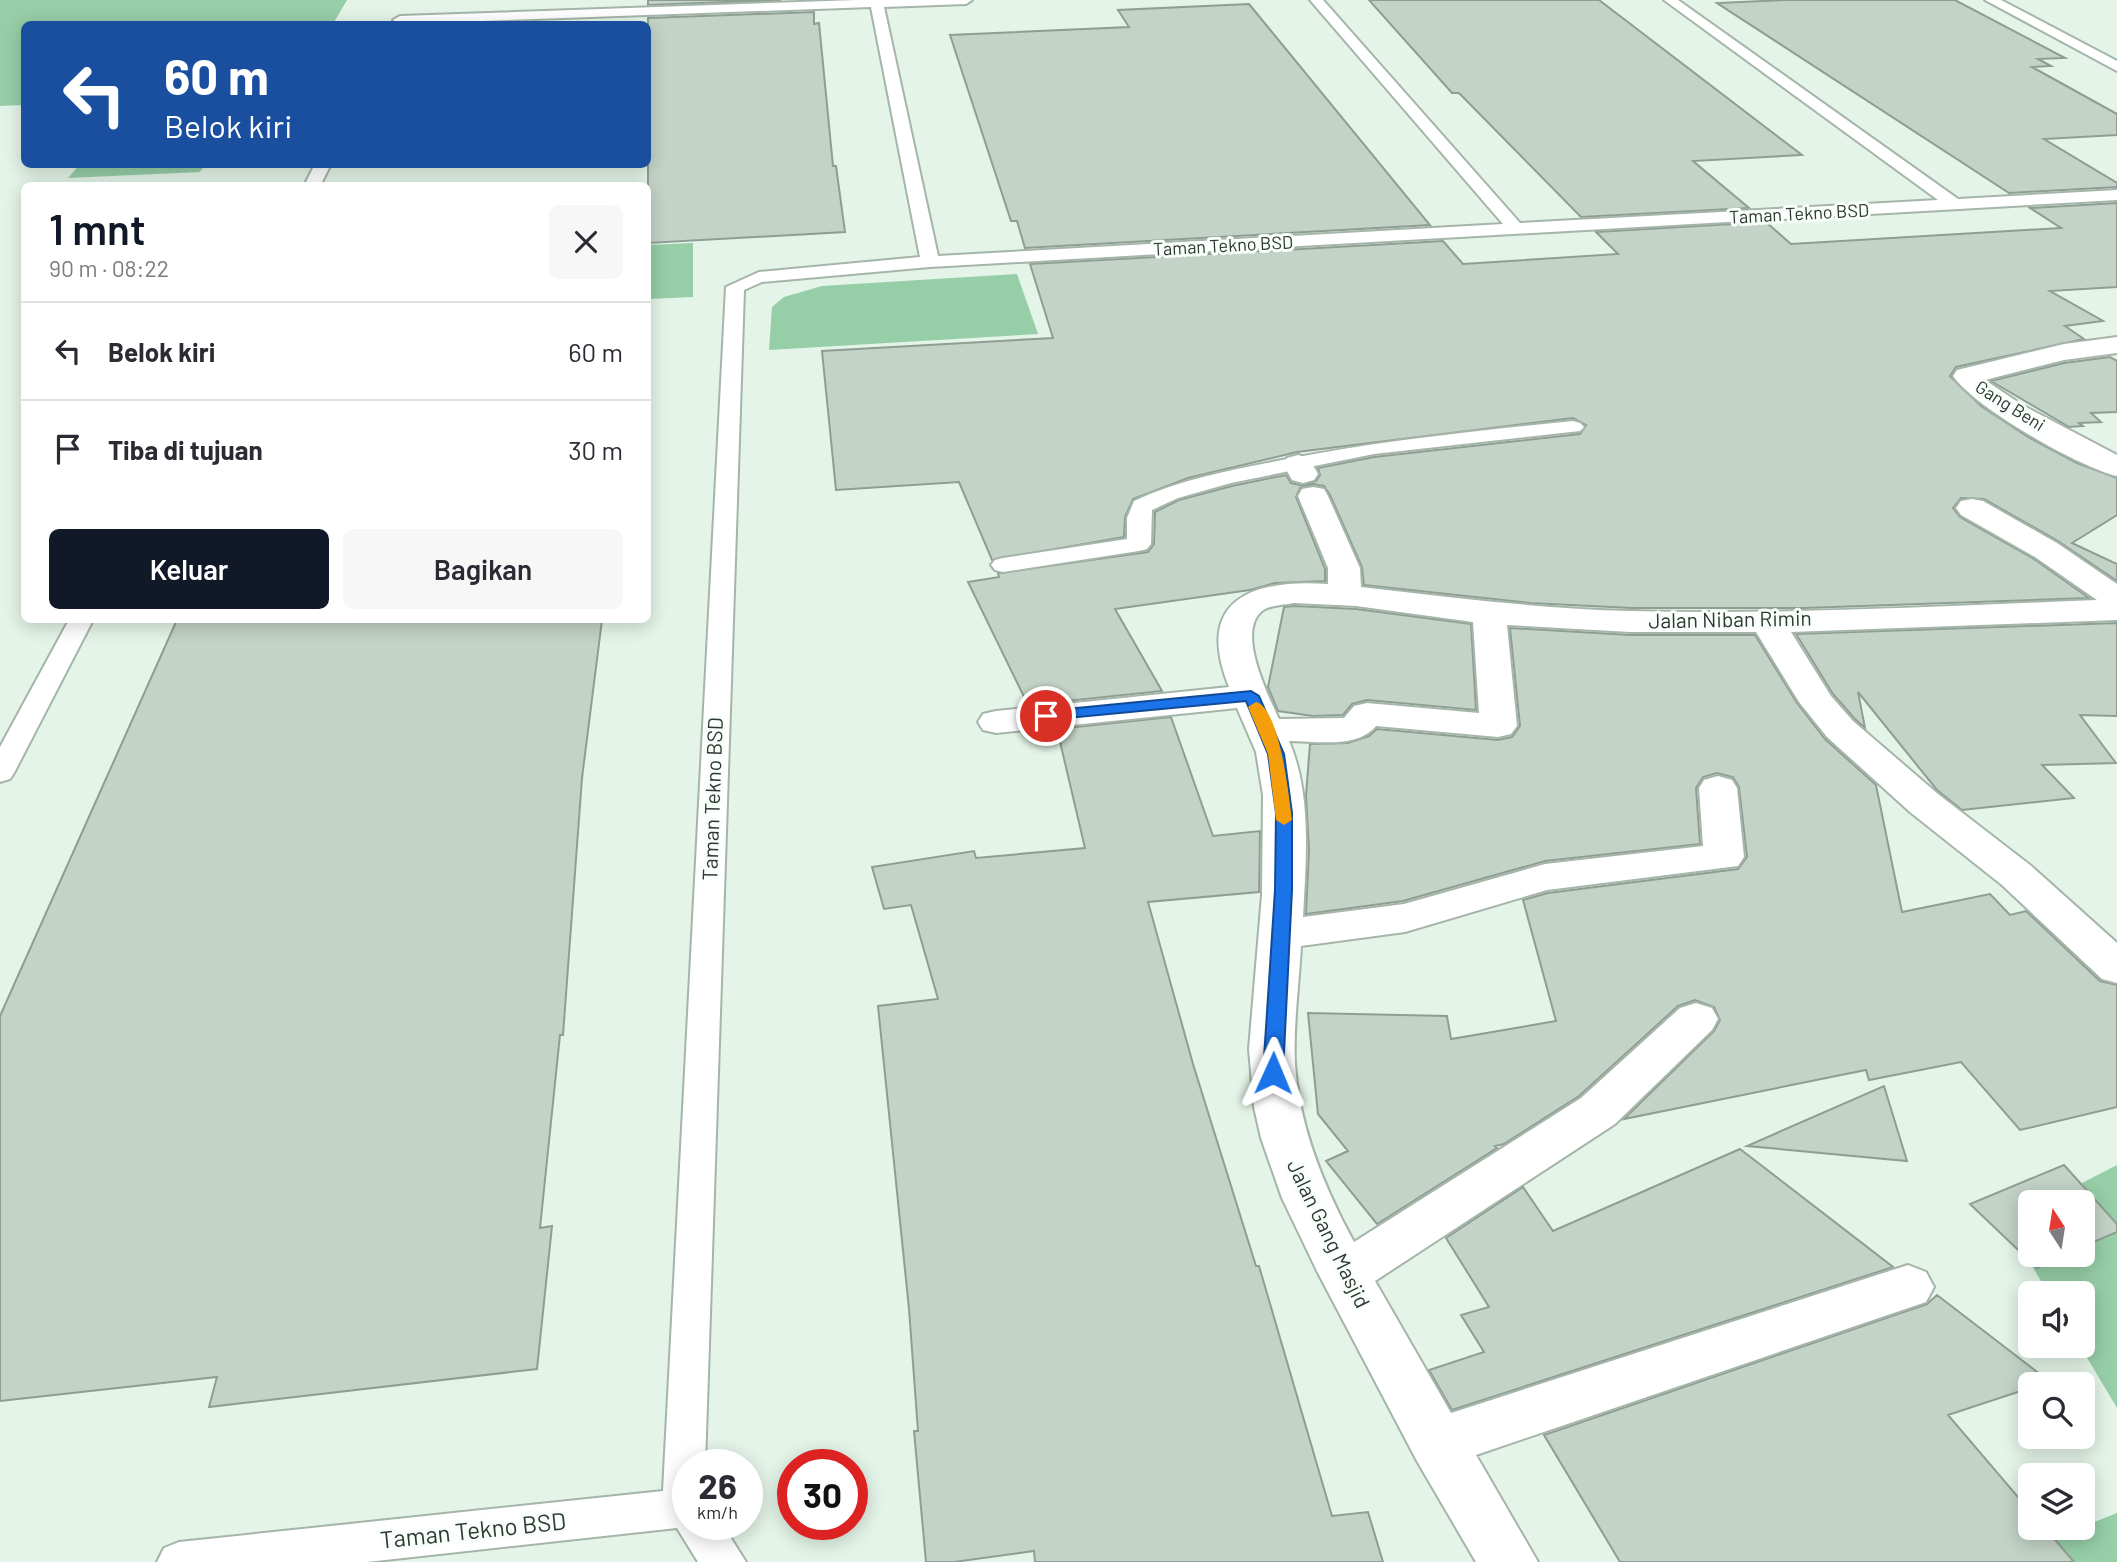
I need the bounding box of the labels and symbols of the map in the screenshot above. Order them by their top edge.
street label: Taman Tekno BSD [1728,198,1869,228]
street label: Taman Tekno BSD [1152,230,1293,260]
street label: Gang Beni [1972,375,2050,435]
street label: Jalan Niban Rimin [1648,605,1812,632]
pin [1016,686,1076,746]
street label: Taman Tekno BSD [696,717,727,881]
position arrow [1236,1036,1310,1110]
street label: Jalan Gang Masjid [1283,1155,1376,1312]
north arrow [2018,1190,2095,1267]
speed limit sign: 30 [777,1449,868,1540]
street label: Taman Tekno BSD [378,1505,567,1554]

